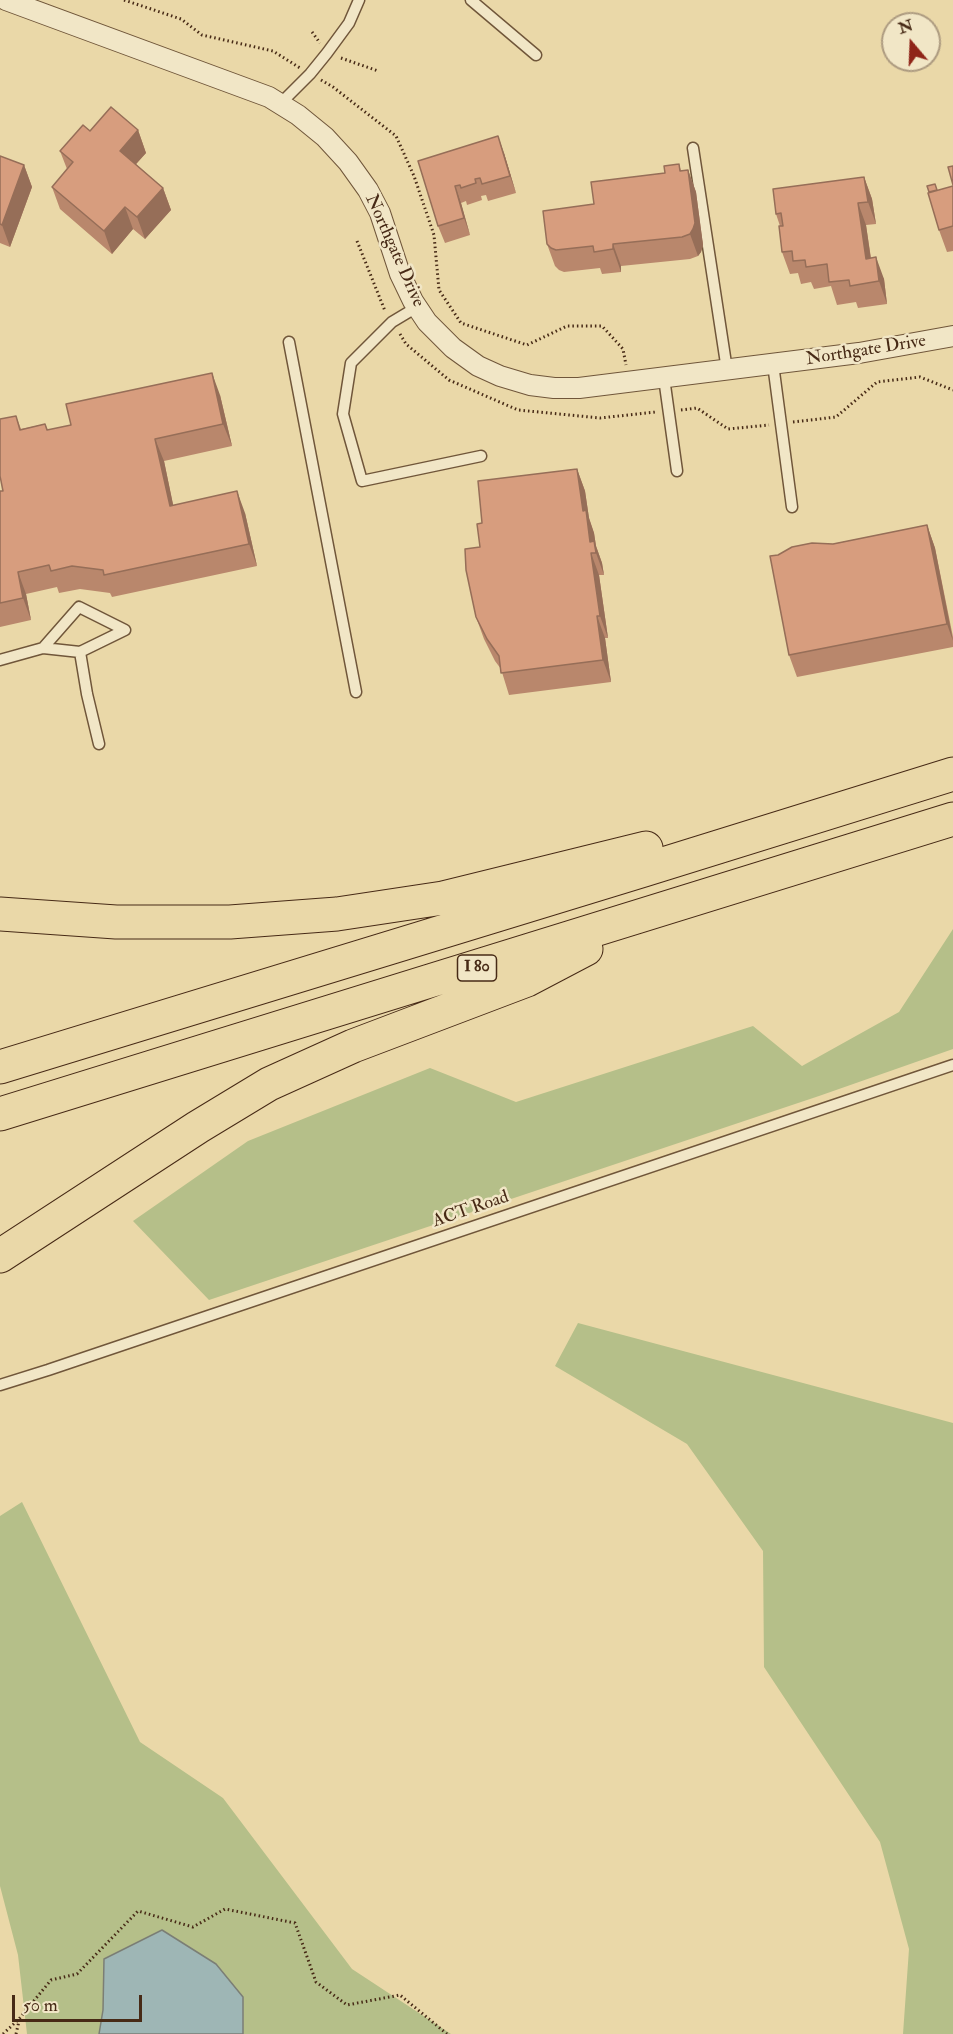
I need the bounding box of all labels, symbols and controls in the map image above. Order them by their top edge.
north arrow [881,12,941,72]
text: N [896,15,916,39]
street label: Northgate Drive [360,191,428,311]
street label: Northgate Drive [805,331,927,371]
road number: I 80 [458,955,496,981]
street label: ACT Road [430,1187,512,1233]
scale bar [15,1983,146,2021]
text: 50 m [23,1994,58,2017]

